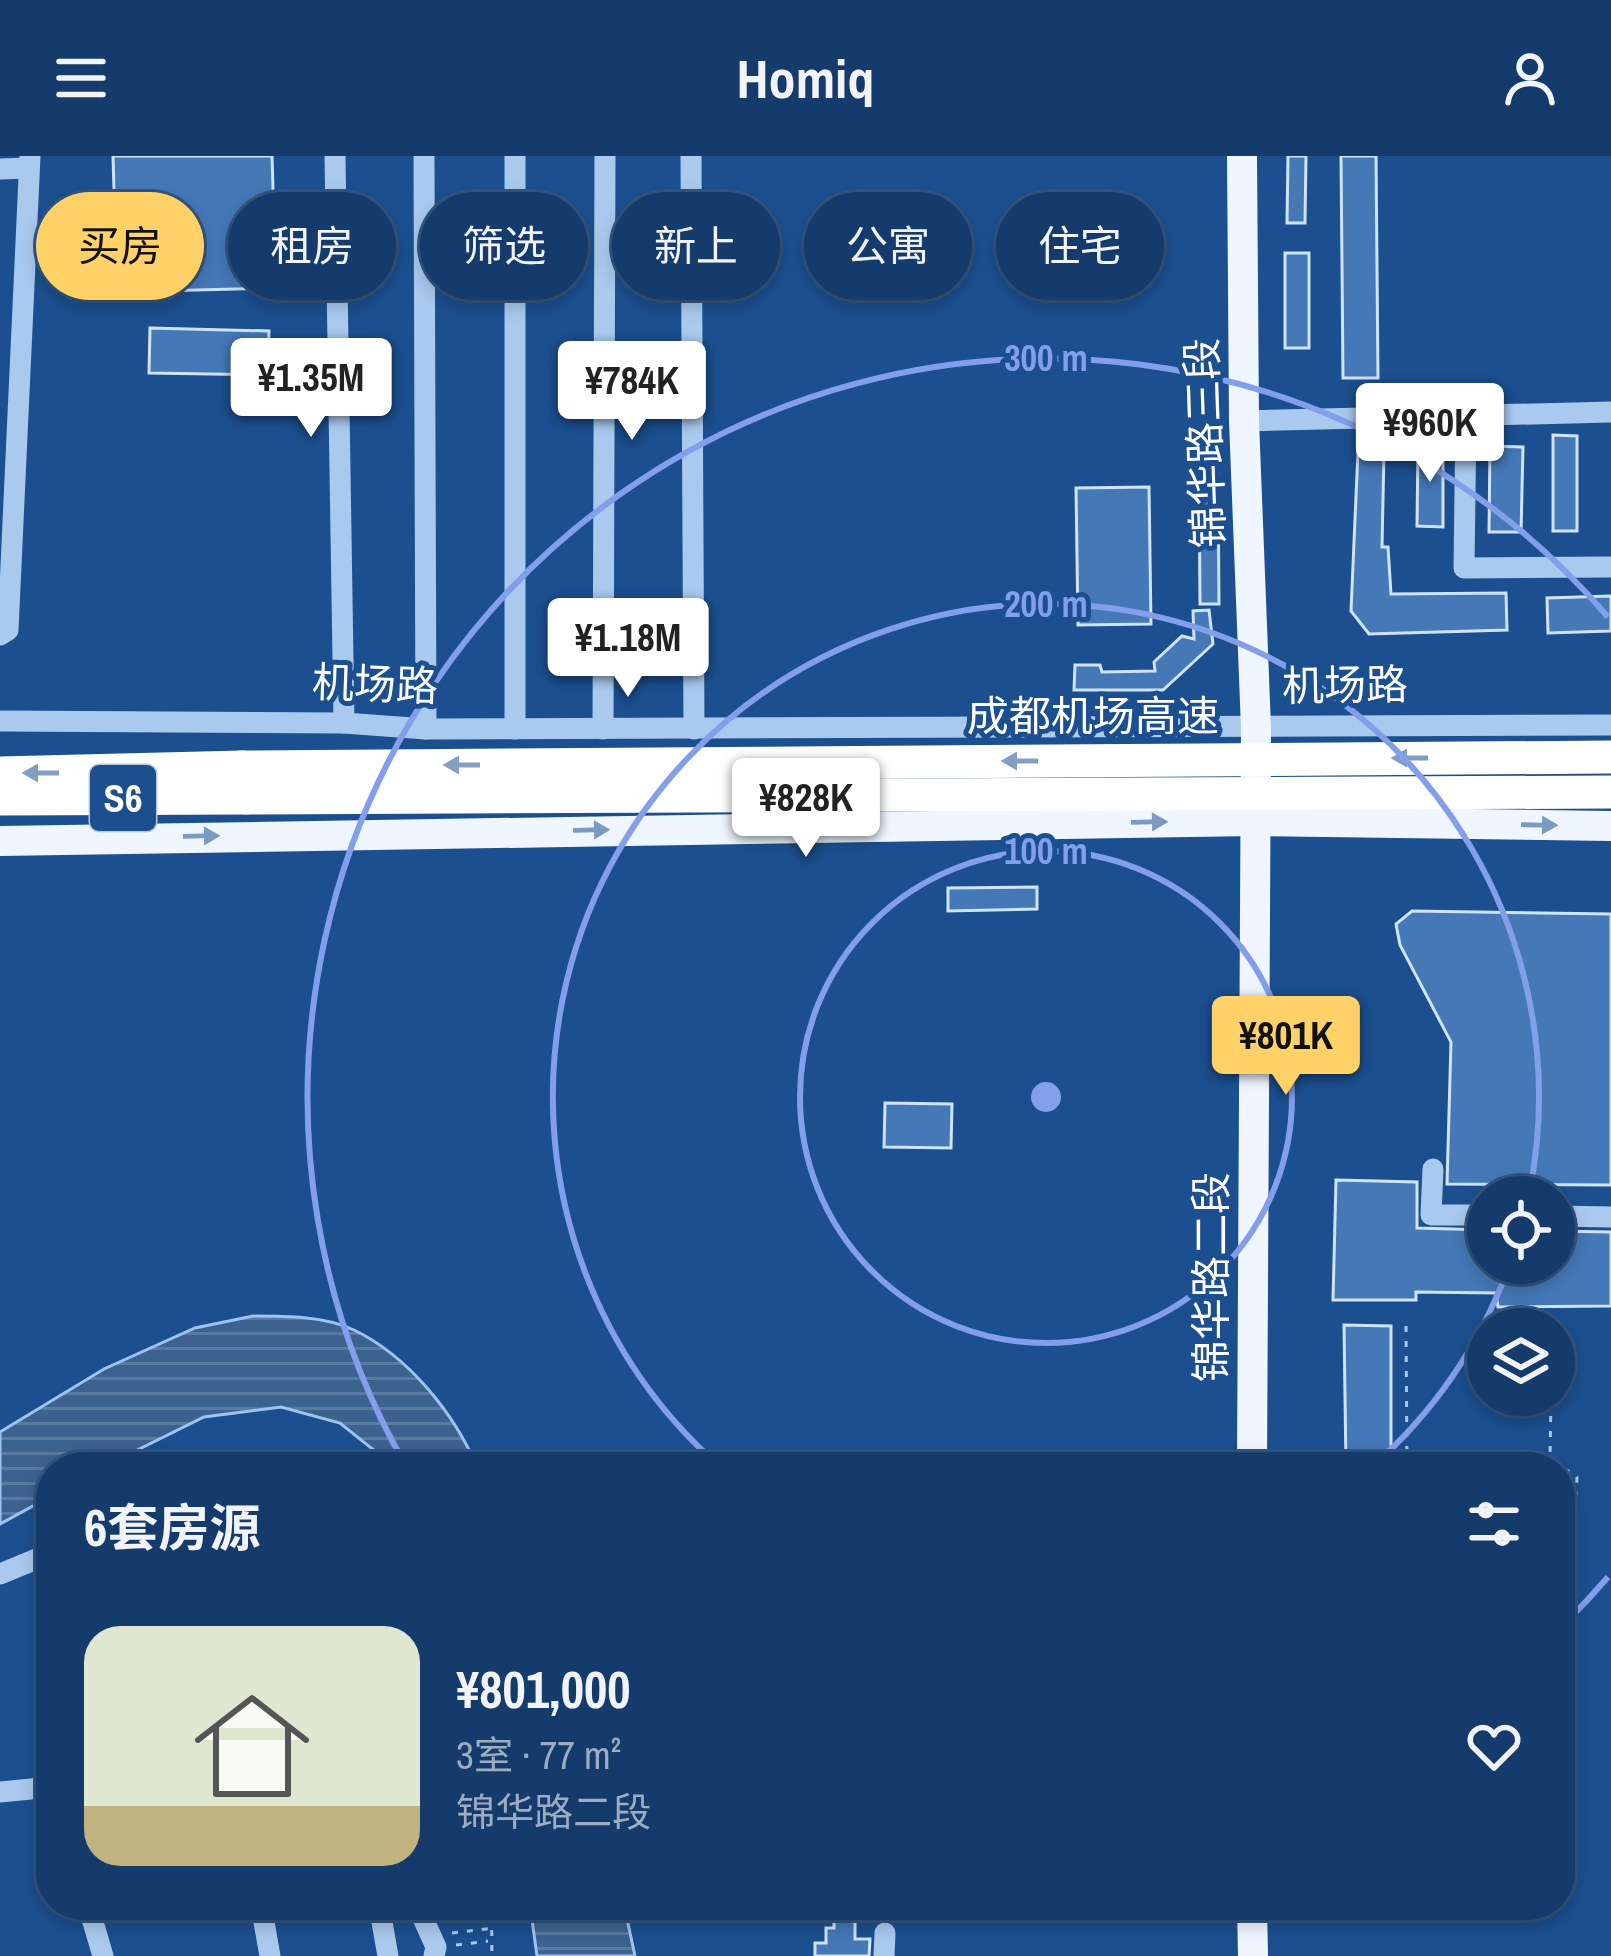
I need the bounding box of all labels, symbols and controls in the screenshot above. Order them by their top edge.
text: Homiq [737,42,874,115]
icon: menu [48,45,114,111]
icon: person [1497,45,1563,111]
chip: 买房 [36,192,204,300]
chip: 租房 [228,192,396,300]
chip: 筛选 [420,192,588,300]
chip: 新上 [612,192,780,300]
chip: 公寓 [804,192,972,300]
chip: 住宅 [996,192,1164,300]
text: 300 m [1004,334,1088,382]
street label: 锦华路三段 [1173,337,1237,549]
pin: ¥1.35M [213,338,409,440]
pin: ¥784K [548,341,716,443]
text: ¥1.35M [258,351,364,403]
text: ¥784K [585,354,679,406]
pin: ¥960K [1346,383,1514,485]
text: ¥960K [1383,396,1477,448]
text: 200 m [1004,580,1088,628]
pin: ¥1.18M [530,598,726,700]
text: ¥1.18M [575,611,681,663]
street label: 机场路 [311,654,439,714]
street label: 机场路 [1282,656,1408,714]
street label: 成都机场高速 [967,688,1219,744]
one-way arrow [1390,749,1428,768]
one-way arrow [1000,751,1038,771]
one-way arrow [442,755,480,775]
pin: ¥828K [722,758,890,860]
one-way arrow [21,763,59,782]
road number: S6 [90,765,156,831]
text: ¥828K [759,771,853,823]
one-way arrow [1131,812,1169,832]
one-way arrow [1521,815,1559,835]
one-way arrow [573,820,611,840]
one-way arrow [183,827,221,846]
text: 100 m [1004,827,1088,875]
pin: ¥801K [1202,996,1370,1098]
text: ¥801K [1239,1009,1333,1061]
centre of rings [1025,1076,1067,1118]
street label: 锦华路二段 [1183,1172,1239,1382]
map controls [1467,1176,1575,1416]
button: locate [1467,1176,1575,1284]
button: layers [1467,1308,1575,1416]
icon: filters [1461,1491,1527,1557]
text: 6套房源 [84,1493,260,1562]
text: ¥801,000 [456,1655,630,1724]
icon: home [180,1674,324,1818]
icon: heart [1461,1713,1527,1779]
text: 3室 · 77 m² [456,1729,621,1781]
text: 锦华路二段 [456,1786,651,1838]

